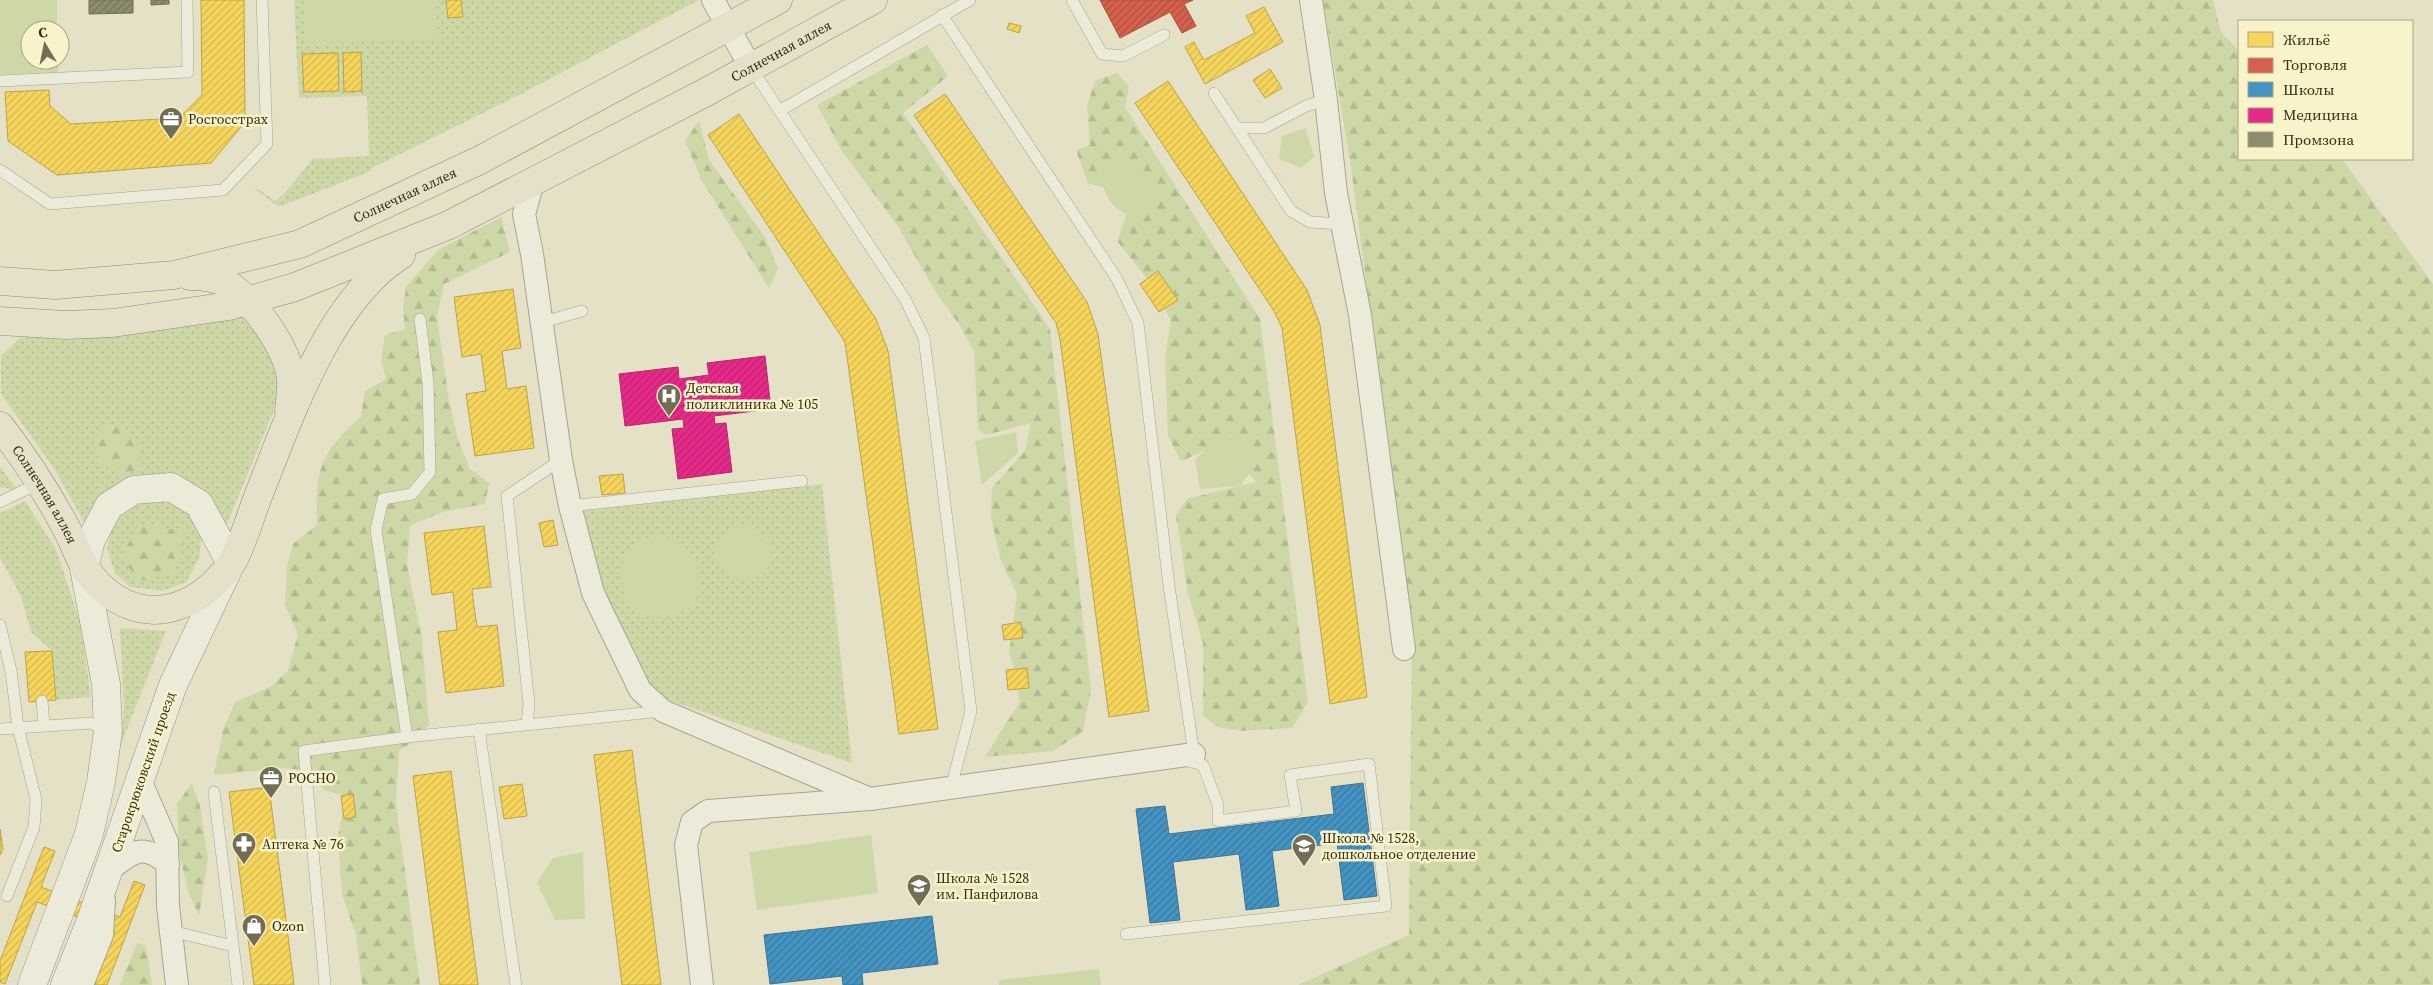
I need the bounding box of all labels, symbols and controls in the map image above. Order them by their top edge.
street label: Солнечная аллея [727,15,835,87]
north arrow [20,20,70,70]
legend [2238,20,2413,160]
text: С [37,22,49,43]
text: Жильё [2283,29,2331,50]
text: Торговля [2283,54,2347,75]
text: Школы [2283,79,2334,100]
text: Медицина [2283,104,2358,125]
office icon: Росгосстрах [158,106,184,140]
place label: Росгосстрах [188,109,269,129]
text: Промзона [2283,129,2354,150]
street label: Солнечная аллея [350,162,460,228]
place label: Детская поликлиника № 105 [686,378,818,414]
hospital icon: Детская поликлиника № 105 [656,383,682,417]
street label: Солнечная аллея [7,441,82,547]
street label: Старокрюковский проезд [106,689,180,855]
office icon: РОСНО [258,765,284,799]
place label: РОСНО [288,768,336,788]
place label: Школа № 1528, дошкольное отделение [1322,828,1476,864]
pharmacy icon: Аптека № 76 [231,831,257,865]
school or university icon: Школа № 1528, дошкольное отделение [1291,833,1317,867]
place label: Аптека № 76 [262,834,344,854]
place label: Школа № 1528 им. Панфилова [936,868,1039,904]
school or university icon: Школа № 1528 им. Панфилова [906,873,932,907]
shop icon: Ozon [241,913,267,947]
place label: Ozon [272,916,305,936]

